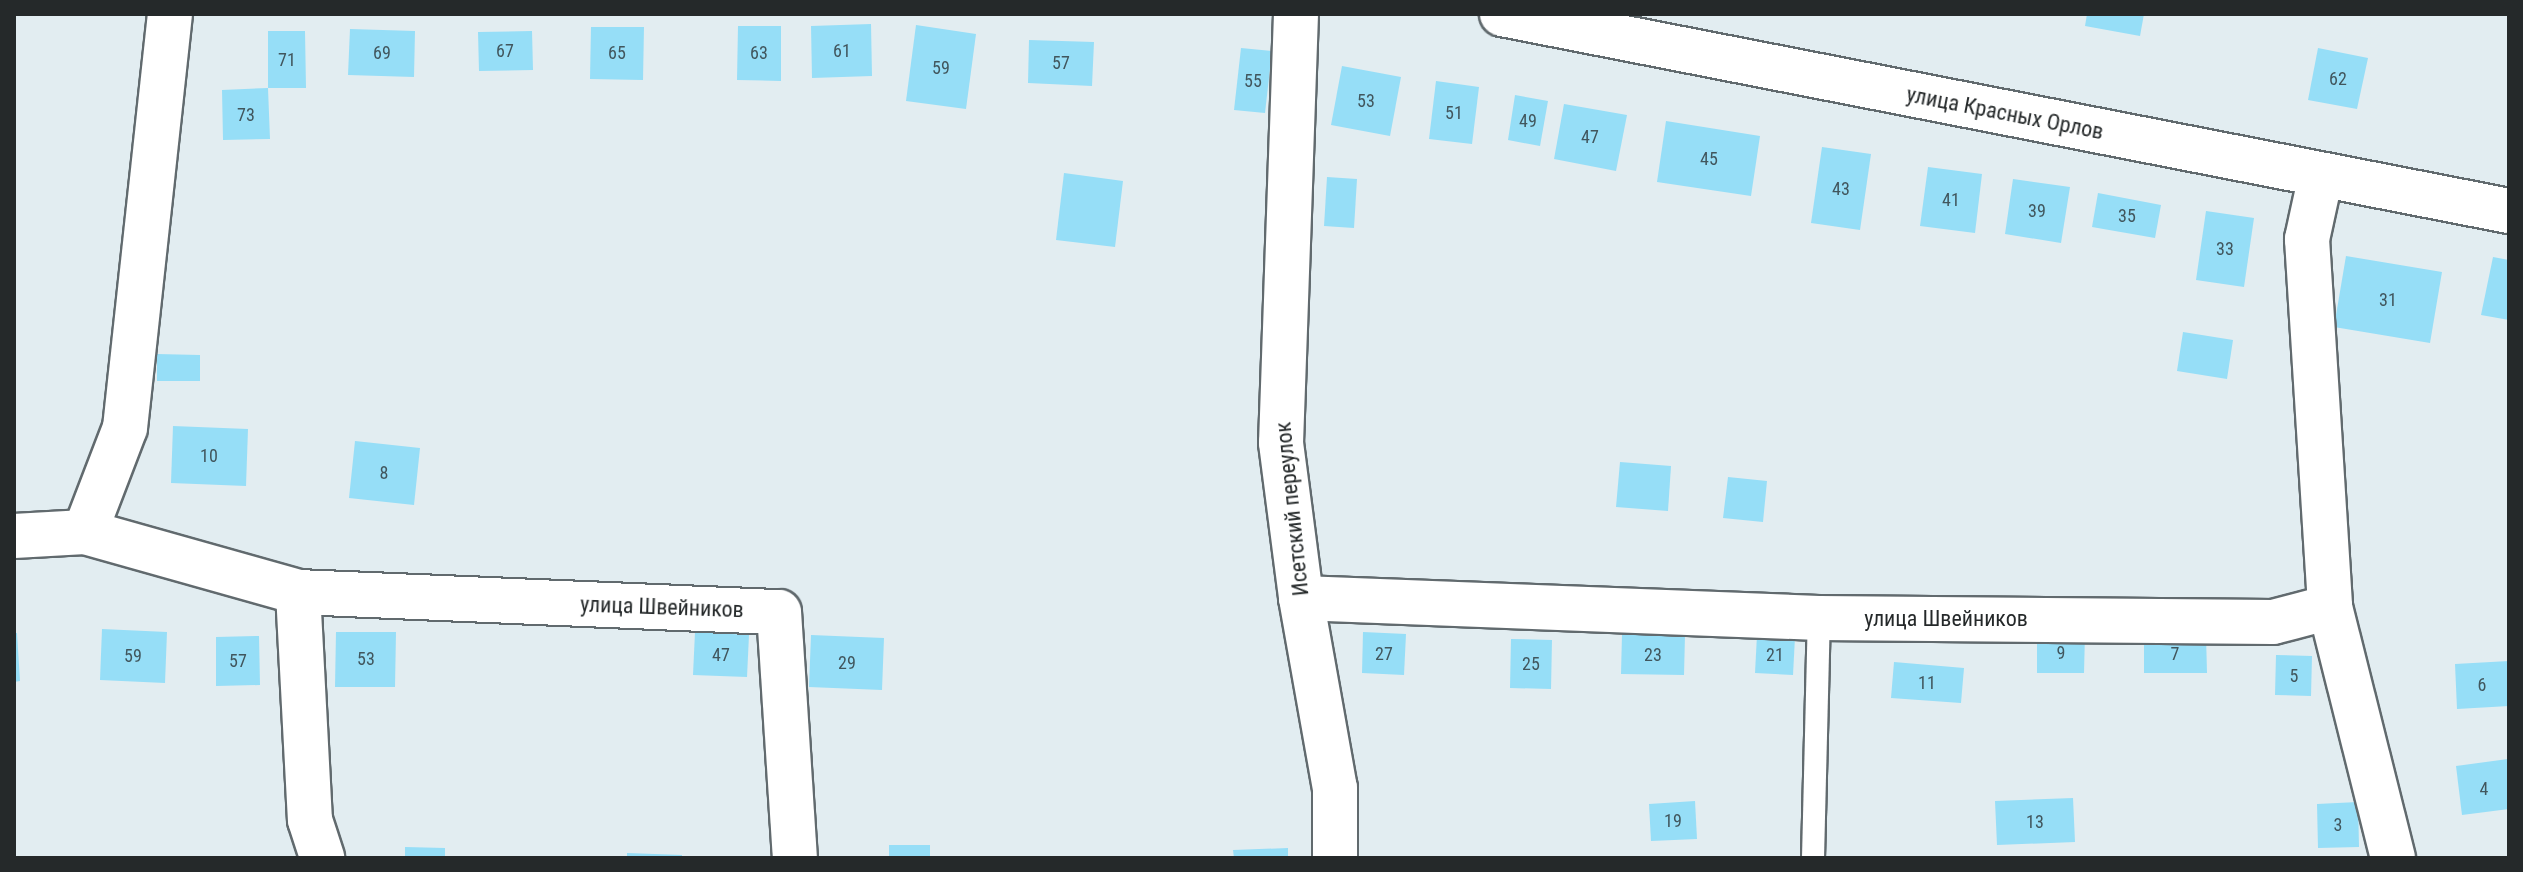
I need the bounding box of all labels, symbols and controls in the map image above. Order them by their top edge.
house number: 67 [496,40,514,62]
house number: 61 [833,40,851,62]
house number: 69 [373,42,391,64]
house number: 65 [608,42,626,64]
house number: 63 [750,42,768,64]
house number: 71 [278,49,296,71]
house number: 57 [1052,52,1070,74]
house number: 59 [932,57,950,79]
house number: 62 [2329,68,2347,90]
house number: 55 [1244,70,1262,92]
street label: улица Красных Орлов [1904,81,2106,145]
house number: 53 [1357,90,1375,112]
house number: 51 [1445,102,1463,124]
house number: 73 [237,104,255,126]
house number: 49 [1519,110,1537,132]
house number: 47 [1581,126,1599,148]
house number: 45 [1700,148,1718,170]
house number: 43 [1832,178,1850,200]
house number: 41 [1942,189,1960,211]
house number: 39 [2028,200,2046,222]
house number: 35 [2118,205,2136,227]
house number: 33 [2216,238,2234,260]
house number: 31 [2379,289,2397,311]
street label: Исетский переулок [1270,421,1314,597]
house number: 10 [200,445,218,467]
house number: 8 [380,462,388,484]
street label: улица Швейников [580,591,744,623]
street label: улица Швейников [1864,606,2028,632]
house number: 9 [2057,642,2065,664]
house number: 27 [1375,643,1393,665]
house number: 7 [2171,643,2179,665]
house number: 47 [712,644,730,666]
house number: 23 [1644,644,1662,666]
house number: 21 [1766,644,1784,666]
house number: 59 [124,645,142,667]
house number: 53 [357,648,375,670]
house number: 57 [229,650,247,672]
house number: 29 [838,652,856,674]
house number: 25 [1522,653,1540,675]
house number: 5 [2290,665,2298,687]
house number: 11 [1918,672,1936,694]
house number: 6 [2478,674,2486,696]
house number: 4 [2480,778,2488,800]
house number: 19 [1664,810,1682,832]
house number: 13 [2026,811,2044,833]
house number: 3 [2334,814,2342,836]

